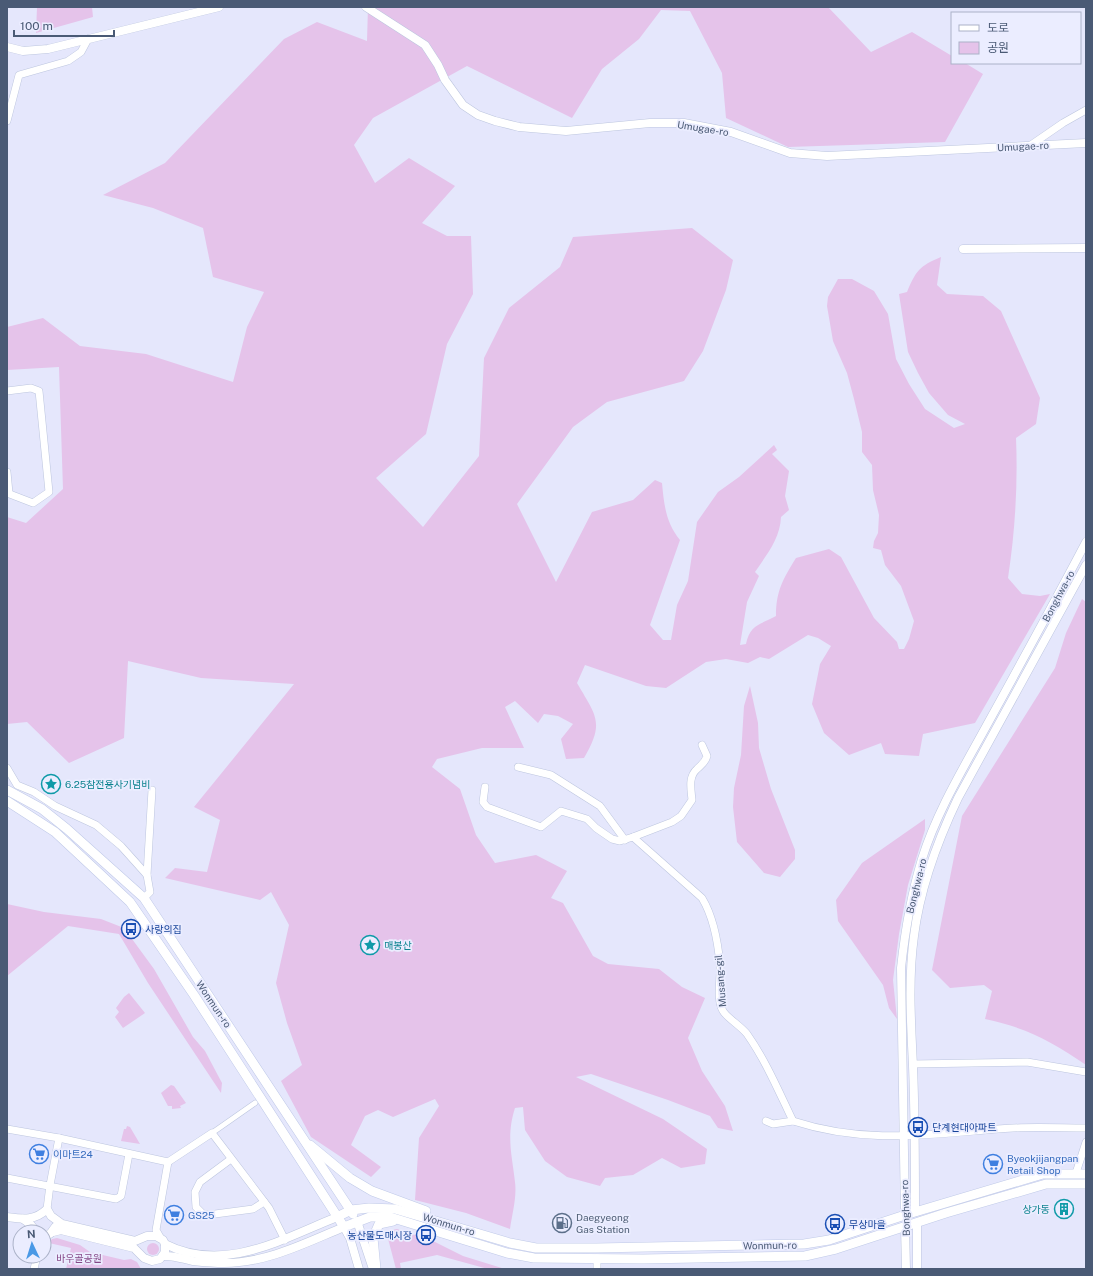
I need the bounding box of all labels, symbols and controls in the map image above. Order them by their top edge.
scale bar [14,12,114,38]
legend [951,12,1081,64]
text: 100 m [20,19,53,33]
text: 도로 [987,21,1009,35]
text: 공원 [987,41,1009,55]
street label: Umugae-ro [676,118,730,138]
street label: Umugae-ro [997,139,1050,153]
street label: Bonghwa-ro [1039,568,1077,624]
place icon: 6.25참전용사기념비 [40,773,62,795]
place label: 6.25참전용사기념비 [65,778,150,790]
street label: Bonghwa-ro [903,857,929,915]
bus stop icon: 사랑의집 [120,918,142,940]
place label: 사랑의집 [145,923,182,935]
place icon: 매봉산 [359,934,381,956]
place label: 매봉산 [384,939,412,951]
street label: Musang-gil [712,954,728,1008]
street label: Wonmun-ro [194,978,234,1030]
bus stop icon: 단계현대아파트 [907,1116,929,1138]
place label: 단계현대아파트 [932,1121,996,1133]
supermarket icon: 이마트24 [28,1143,50,1165]
place label: 이마트24 [53,1148,93,1160]
place label: Byeokjijangpan Retail Shop [1007,1152,1079,1176]
supermarket icon: Byeokjijangpan Retail Shop [982,1153,1004,1175]
street label: Bonghwa-ro [898,1179,912,1236]
building icon: 상가동 [1053,1198,1075,1220]
place label: 상가동 [1022,1203,1050,1215]
supermarket icon: GS25 [163,1204,185,1226]
place label: GS25 [188,1209,214,1221]
street label: Wonmun-ro [421,1210,477,1238]
place label: Daegyeong Gas Station [576,1211,630,1235]
fuel station icon: Daegyeong Gas Station [551,1212,573,1234]
bus stop icon: 무상마을 [824,1213,846,1235]
place label: 무상마을 [849,1218,886,1230]
north arrow [12,1224,52,1264]
bus stop icon: 농산물도매시장 [415,1224,437,1246]
text: N [27,1228,36,1240]
place label: 농산물도매시장 [348,1229,412,1241]
street label: Wonmun-ro [743,1239,797,1251]
park label: 바우골공원 [56,1252,102,1264]

